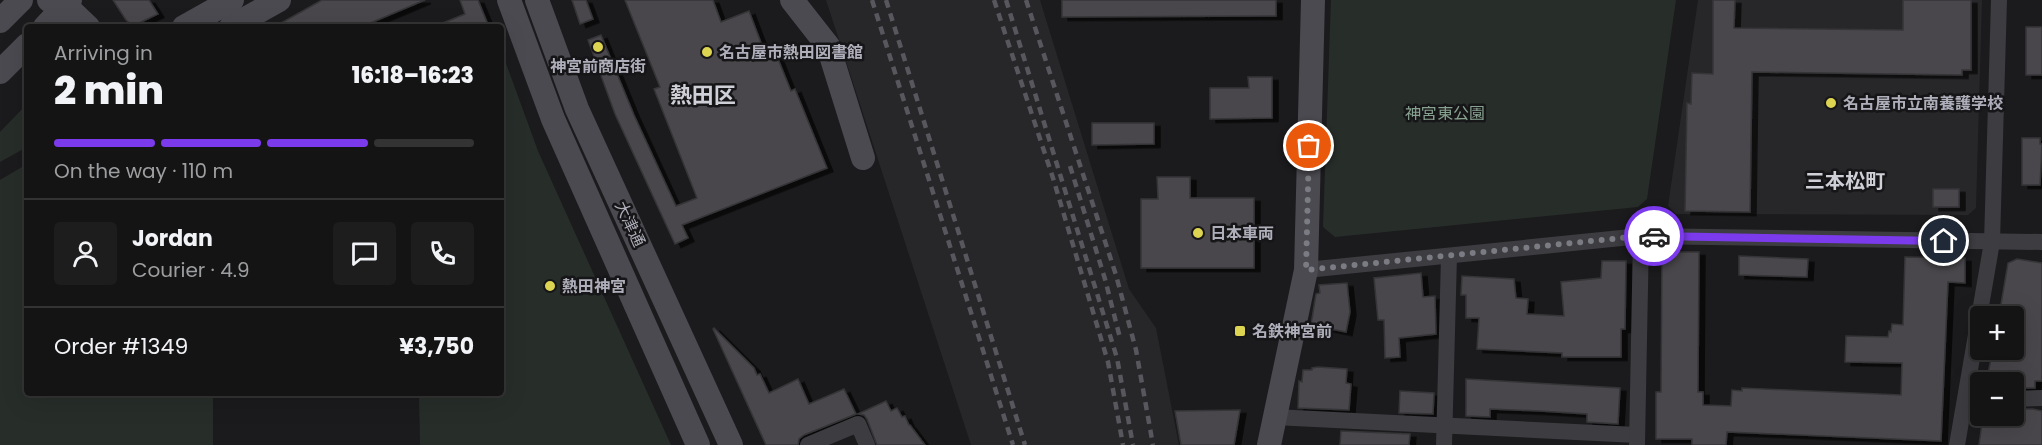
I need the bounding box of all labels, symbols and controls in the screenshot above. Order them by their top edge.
text: Arriving in [54,39,153,67]
marker: 神宮前商店街 [591,40,605,54]
place label: 名古屋市熱田図書館 [719,41,863,64]
marker: 名古屋市熱田図書館 [700,45,714,59]
place label: 神宮前商店街 [550,55,646,78]
text: 16:18–16:23 [352,60,474,91]
text: 2 min [54,63,164,118]
district label: 熱田区 [670,80,736,111]
place label: 名古屋市立南養護学校 [1843,92,2003,115]
marker: 名古屋市立南養護学校 [1824,96,1838,110]
park label: 神宮東公園 [1405,102,1485,125]
pin [1283,120,1334,171]
icon: bag [1292,129,1325,162]
text: On the way · 110 m [54,157,233,185]
district label: 三本松町 [1805,167,1885,195]
street label: 大津通 [609,197,651,251]
courier [1624,206,1684,266]
pin [1918,215,1969,266]
icon: car [1638,220,1671,253]
button: person [54,222,117,285]
button: chat [333,222,396,285]
button: phone [411,222,474,285]
place label: 日本車両 [1210,222,1274,245]
text: Jordan [132,223,213,254]
icon: home [1927,224,1960,257]
marker: 日本車両 [1191,226,1205,240]
text: Courier · 4.9 [132,256,250,284]
place label: 熱田神宮 [562,275,626,298]
marker: 熱田神宮 [543,279,557,293]
map controls [1970,306,2024,426]
button: + [1970,306,2024,360]
place label: 名鉄神宮前 [1252,320,1332,343]
marker: 名鉄神宮前 [1233,324,1247,338]
text: Order #1349 [54,331,188,362]
text: ¥3,750 [399,331,474,362]
button: − [1970,372,2024,426]

